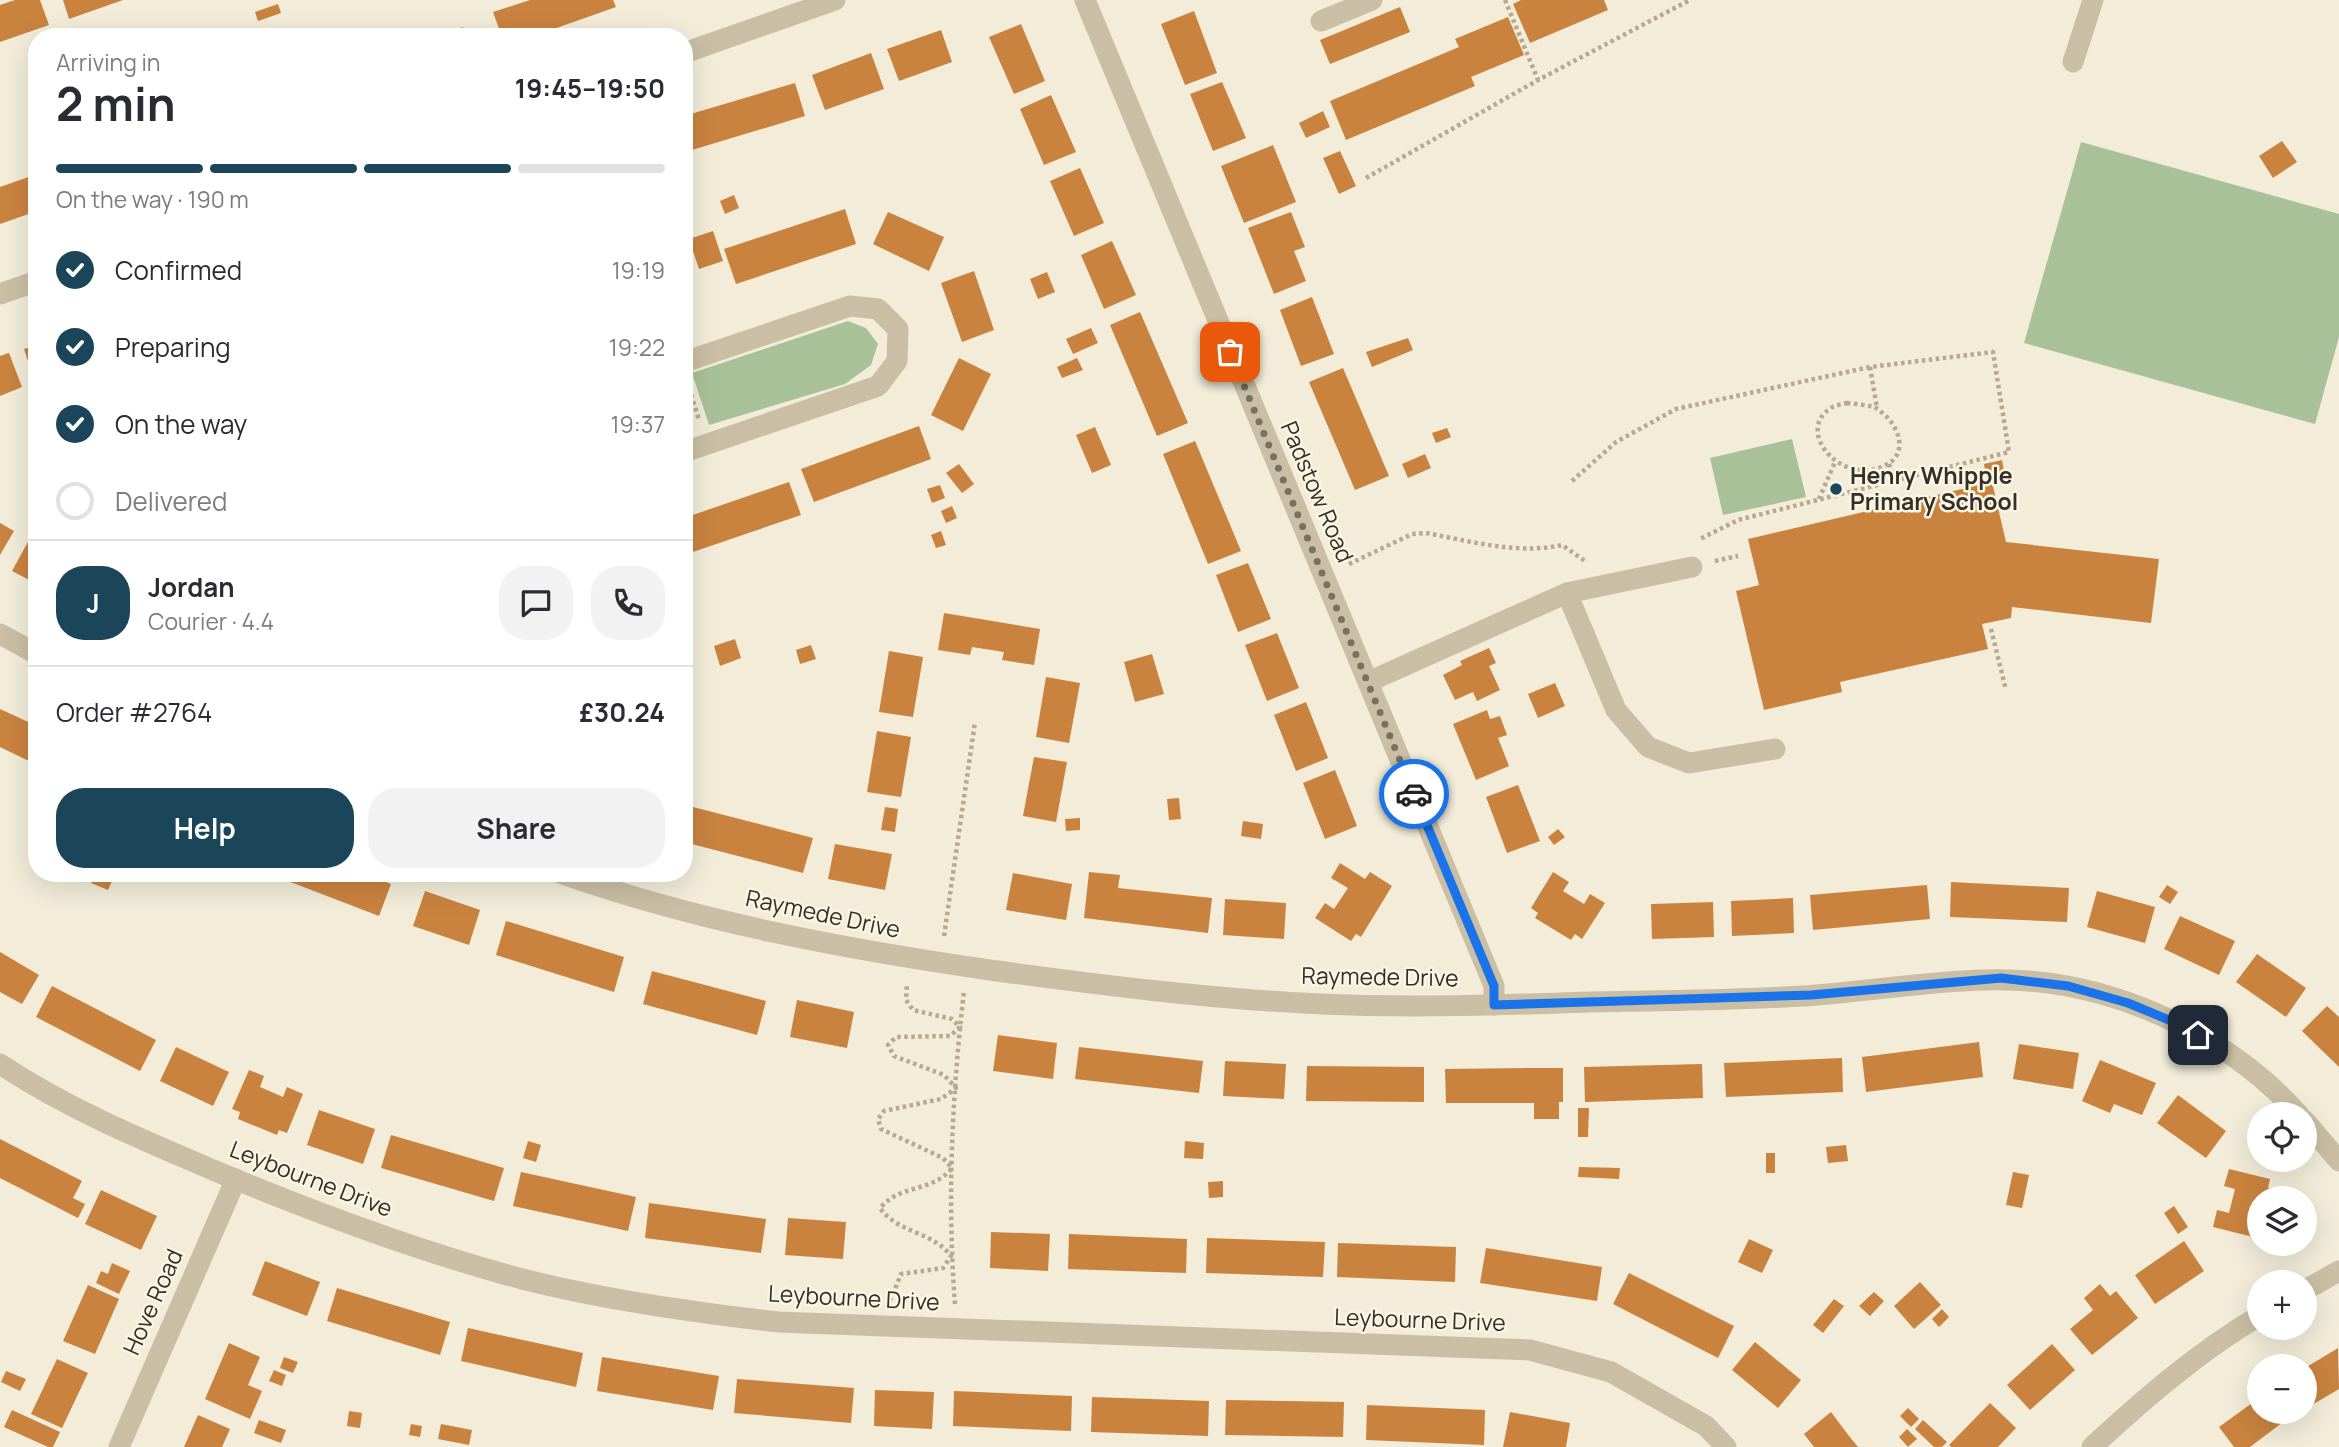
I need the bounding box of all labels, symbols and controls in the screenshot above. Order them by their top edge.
text: Arriving in [56,46,161,78]
text: 19:45–19:50 [515,70,665,106]
text: 2 min [56,72,176,135]
text: On the way · 190 m [56,183,249,215]
icon: check [56,251,94,289]
text: Confirmed [115,252,242,288]
text: 19:19 [612,254,665,286]
pin [1200,322,1260,382]
icon: check [56,328,94,366]
text: Preparing [115,329,231,365]
text: 19:22 [609,331,665,363]
icon: bag [1211,333,1249,371]
icon: check [56,405,94,443]
text: On the way [115,406,247,442]
text: 19:37 [611,408,665,440]
street label: Padstow Road [1274,416,1362,567]
place label: Henry Whipple Primary School [1850,459,2018,517]
marker: Henry Whipple Primary School [1828,481,1844,497]
text: Delivered [115,483,227,519]
button: chat [499,566,573,640]
button: phone [591,566,665,640]
text: Jordan [148,569,234,605]
text: J [86,585,100,621]
text: Courier · 4.4 [148,605,274,637]
text: Order #2764 [56,694,212,730]
text: £30.24 [579,694,665,730]
courier [1379,759,1449,829]
icon: car [1395,775,1433,813]
button: Help [56,788,354,868]
button: Share [368,788,665,868]
street label: Raymede Drive [743,881,903,945]
street label: Raymede Drive [1301,959,1459,993]
pin [2168,1005,2228,1065]
icon: home [2179,1016,2217,1054]
map controls [2247,1102,2317,1424]
button: locate [2247,1102,2317,1172]
street label: Leybourne Drive [225,1132,397,1224]
button: layers [2247,1186,2317,1256]
street label: Hove Road [115,1244,190,1360]
button: + [2247,1270,2317,1340]
street label: Leybourne Drive [767,1277,941,1317]
street label: Leybourne Drive [1334,1300,1506,1338]
button: − [2247,1354,2317,1424]

